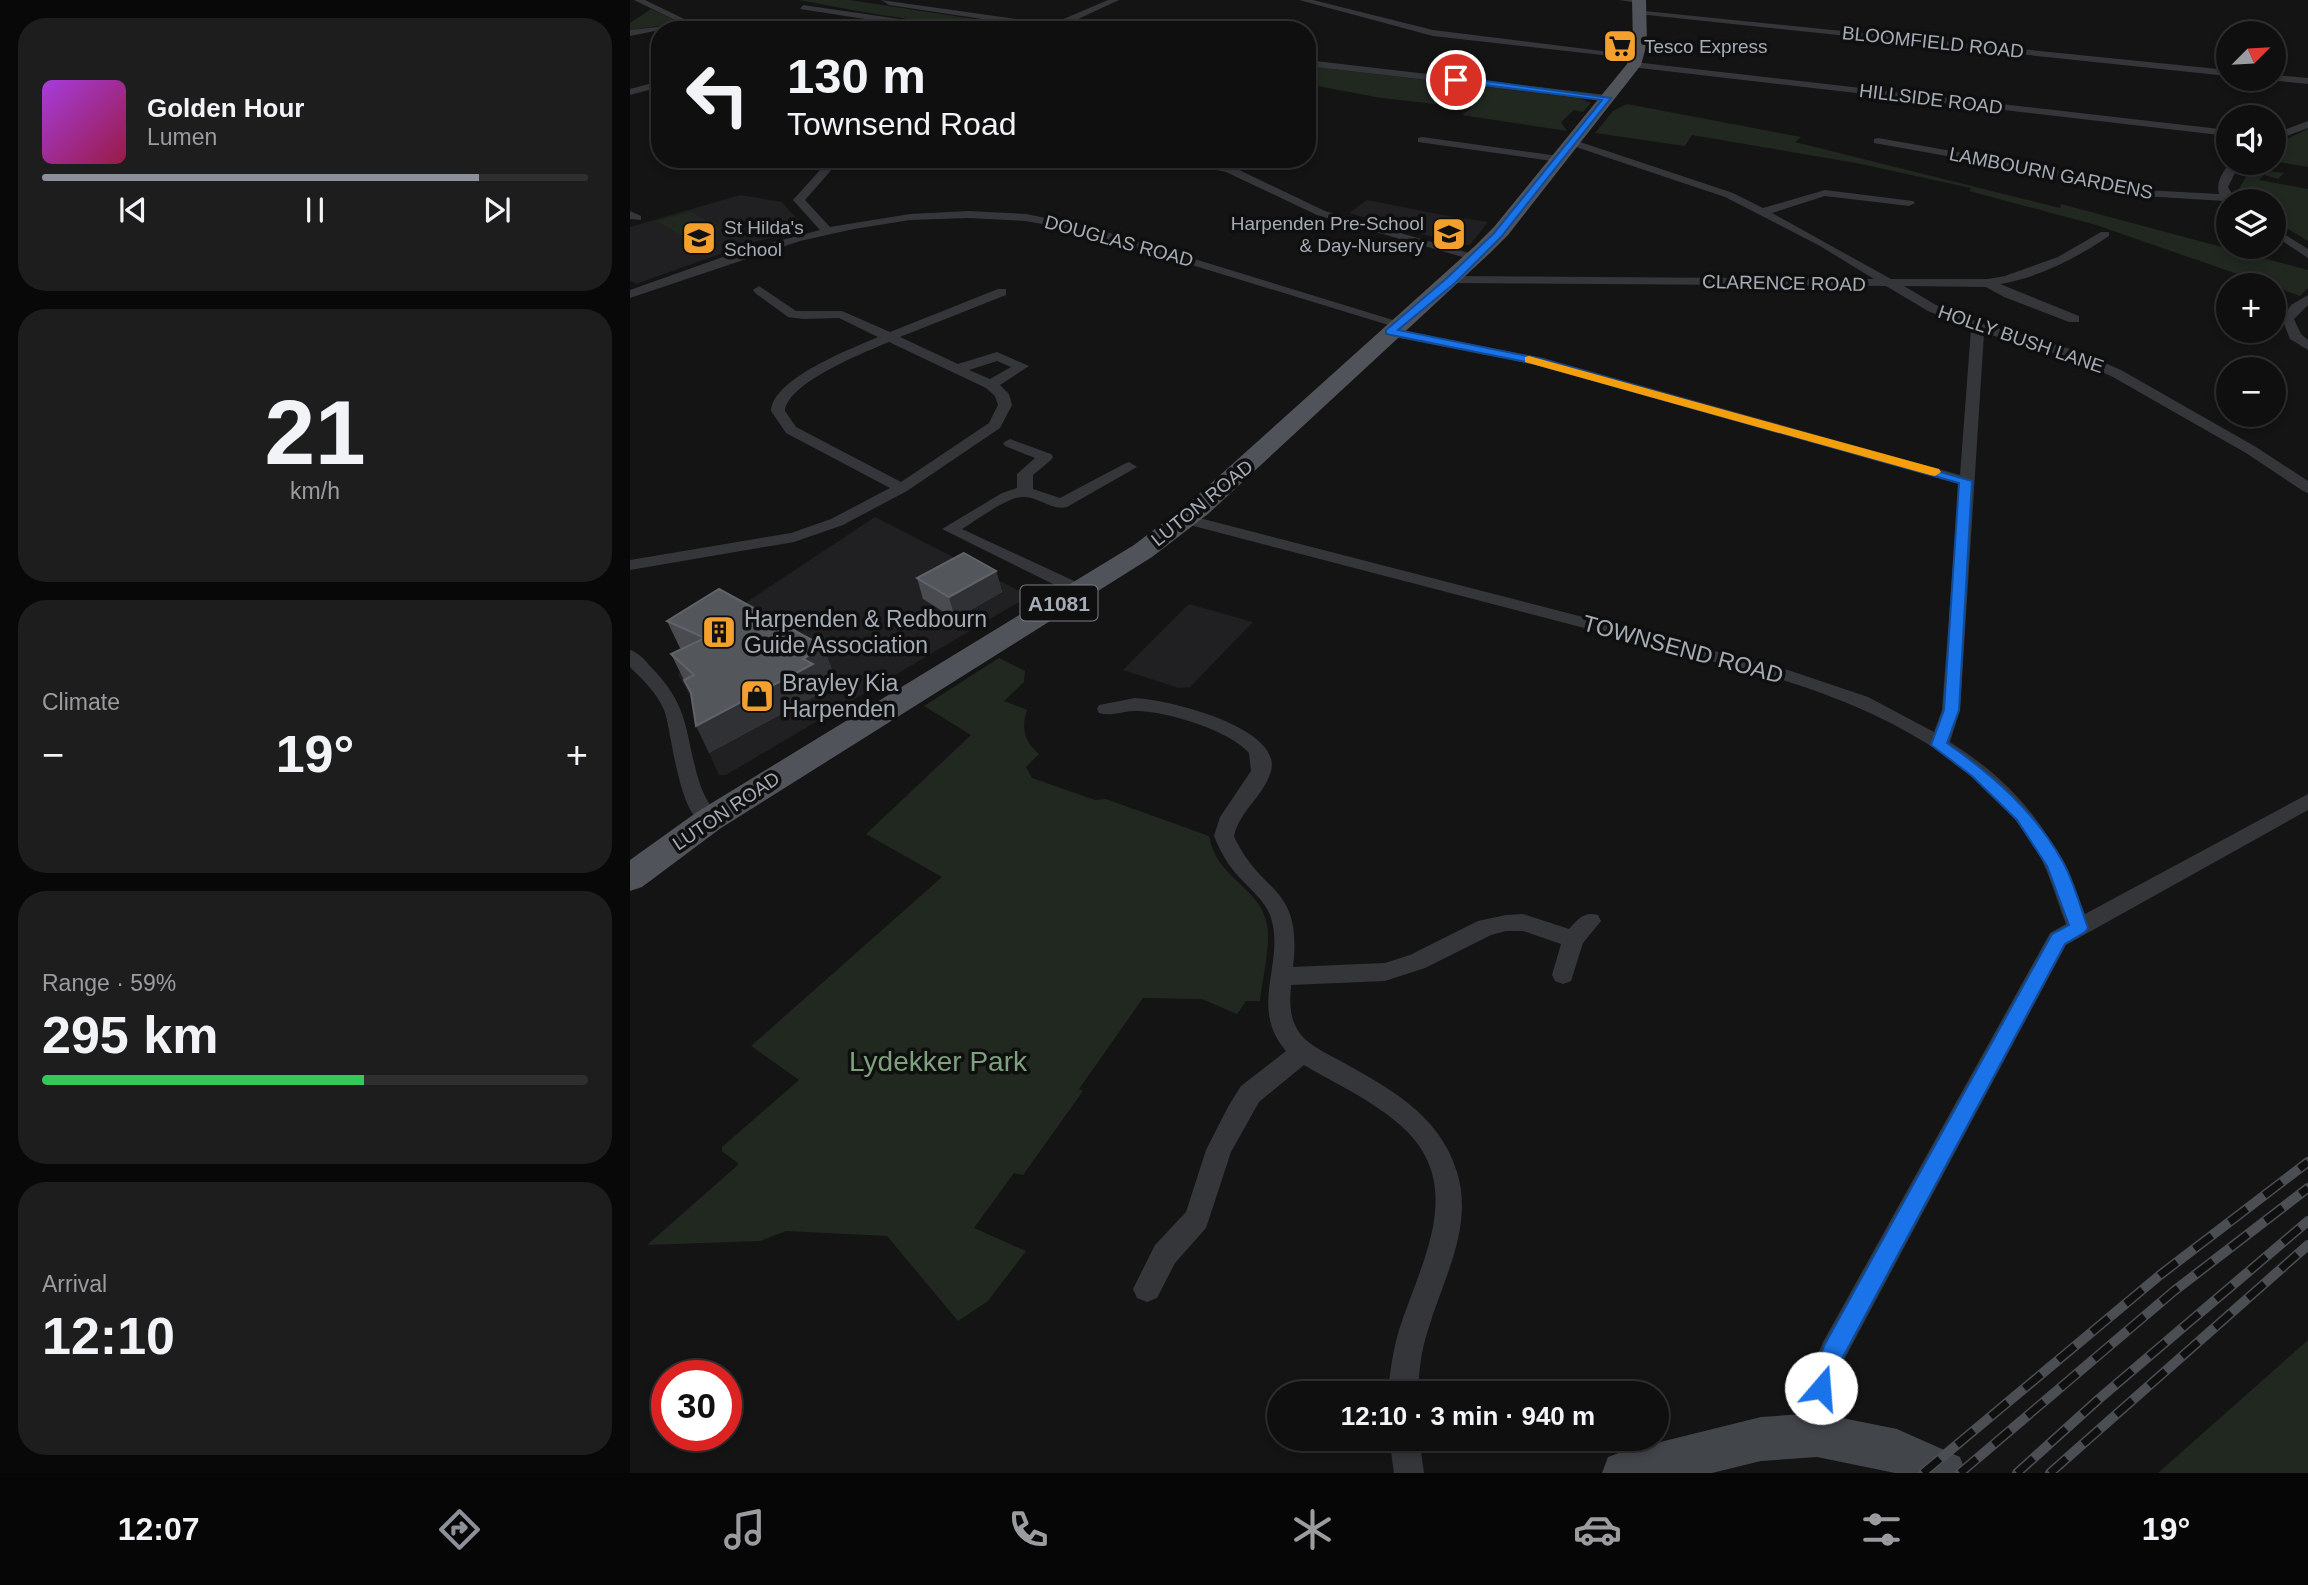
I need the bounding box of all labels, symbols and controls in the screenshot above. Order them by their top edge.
north arrow [2216,21,2286,91]
map controls [2216,21,2286,427]
street label: BLOOMFIELD ROAD [1841,22,2025,62]
supermarket icon: Tesco Express [1601,27,1639,65]
place label: Tesco Express [1644,36,1768,57]
icon: left [672,49,763,140]
text: 130 m [787,49,926,103]
pin [1426,50,1486,110]
icon: arrive [1437,61,1475,99]
street label: HILLSIDE ROAD [1858,80,2004,118]
text: Golden Hour [147,93,304,123]
button: sound [2216,105,2286,175]
text: Townsend Road [787,106,1016,142]
text: Lumen [147,124,217,150]
street label: LAMBOURN GARDENS [1947,143,2155,203]
button: layers [2216,189,2286,259]
icon: previous [114,191,152,229]
icon: pause [296,191,334,229]
icon: next [478,191,516,229]
street label: DOUGLAS ROAD [1042,211,1196,271]
place label: Harpenden Pre-School & Day-Nursery [1231,213,1424,256]
school or university icon: Harpenden Pre-School & Day-Nursery [1430,215,1468,253]
place label: St Hilda's School [724,217,804,260]
school or university icon: St Hilda's School [680,219,718,257]
street label: CLARENCE ROAD [1702,271,1866,295]
button: + [2216,273,2286,343]
street label: HOLLY BUSH LANE [1936,301,2106,377]
button: − [2216,357,2286,427]
text: 21 [264,382,366,483]
street label: LUTON ROAD [1147,456,1257,550]
text: km/h [290,478,340,504]
road number: A1081 [1020,586,1097,620]
place label: Harpenden & Redbourn Guide Association [744,606,987,658]
street label: TOWNSEND ROAD [1580,610,1786,688]
building icon: Harpenden & Redbourn Guide Association [700,613,738,651]
place label: Brayley Kia Harpenden [782,670,899,722]
shop icon: Brayley Kia Harpenden [738,677,776,715]
text: Climate [42,689,120,715]
text: 19° [276,725,354,783]
text: − [42,734,64,776]
text: + [566,734,588,776]
street label: LUTON ROAD [669,768,783,854]
text: Range · 59% [42,970,176,996]
text: 295 km [42,1006,218,1064]
park label: Lydekker Park [849,1046,1028,1077]
text: Arrival [42,1271,107,1297]
text: 12:10 [42,1307,175,1365]
position arrow [1784,1351,1858,1425]
speed limit sign: 30 [651,1360,742,1451]
text: 12:10 · 3 min · 940 m [1341,1401,1595,1431]
icon: directions [435,1505,484,1554]
icon: music [720,1505,769,1554]
icon: phone [1004,1505,1053,1554]
icon: climate [1288,1505,1337,1554]
icon: car [1573,1505,1622,1554]
icon: filters [1857,1505,1906,1554]
text: 12:07 [118,1511,200,1547]
text: 19° [2142,1511,2190,1547]

